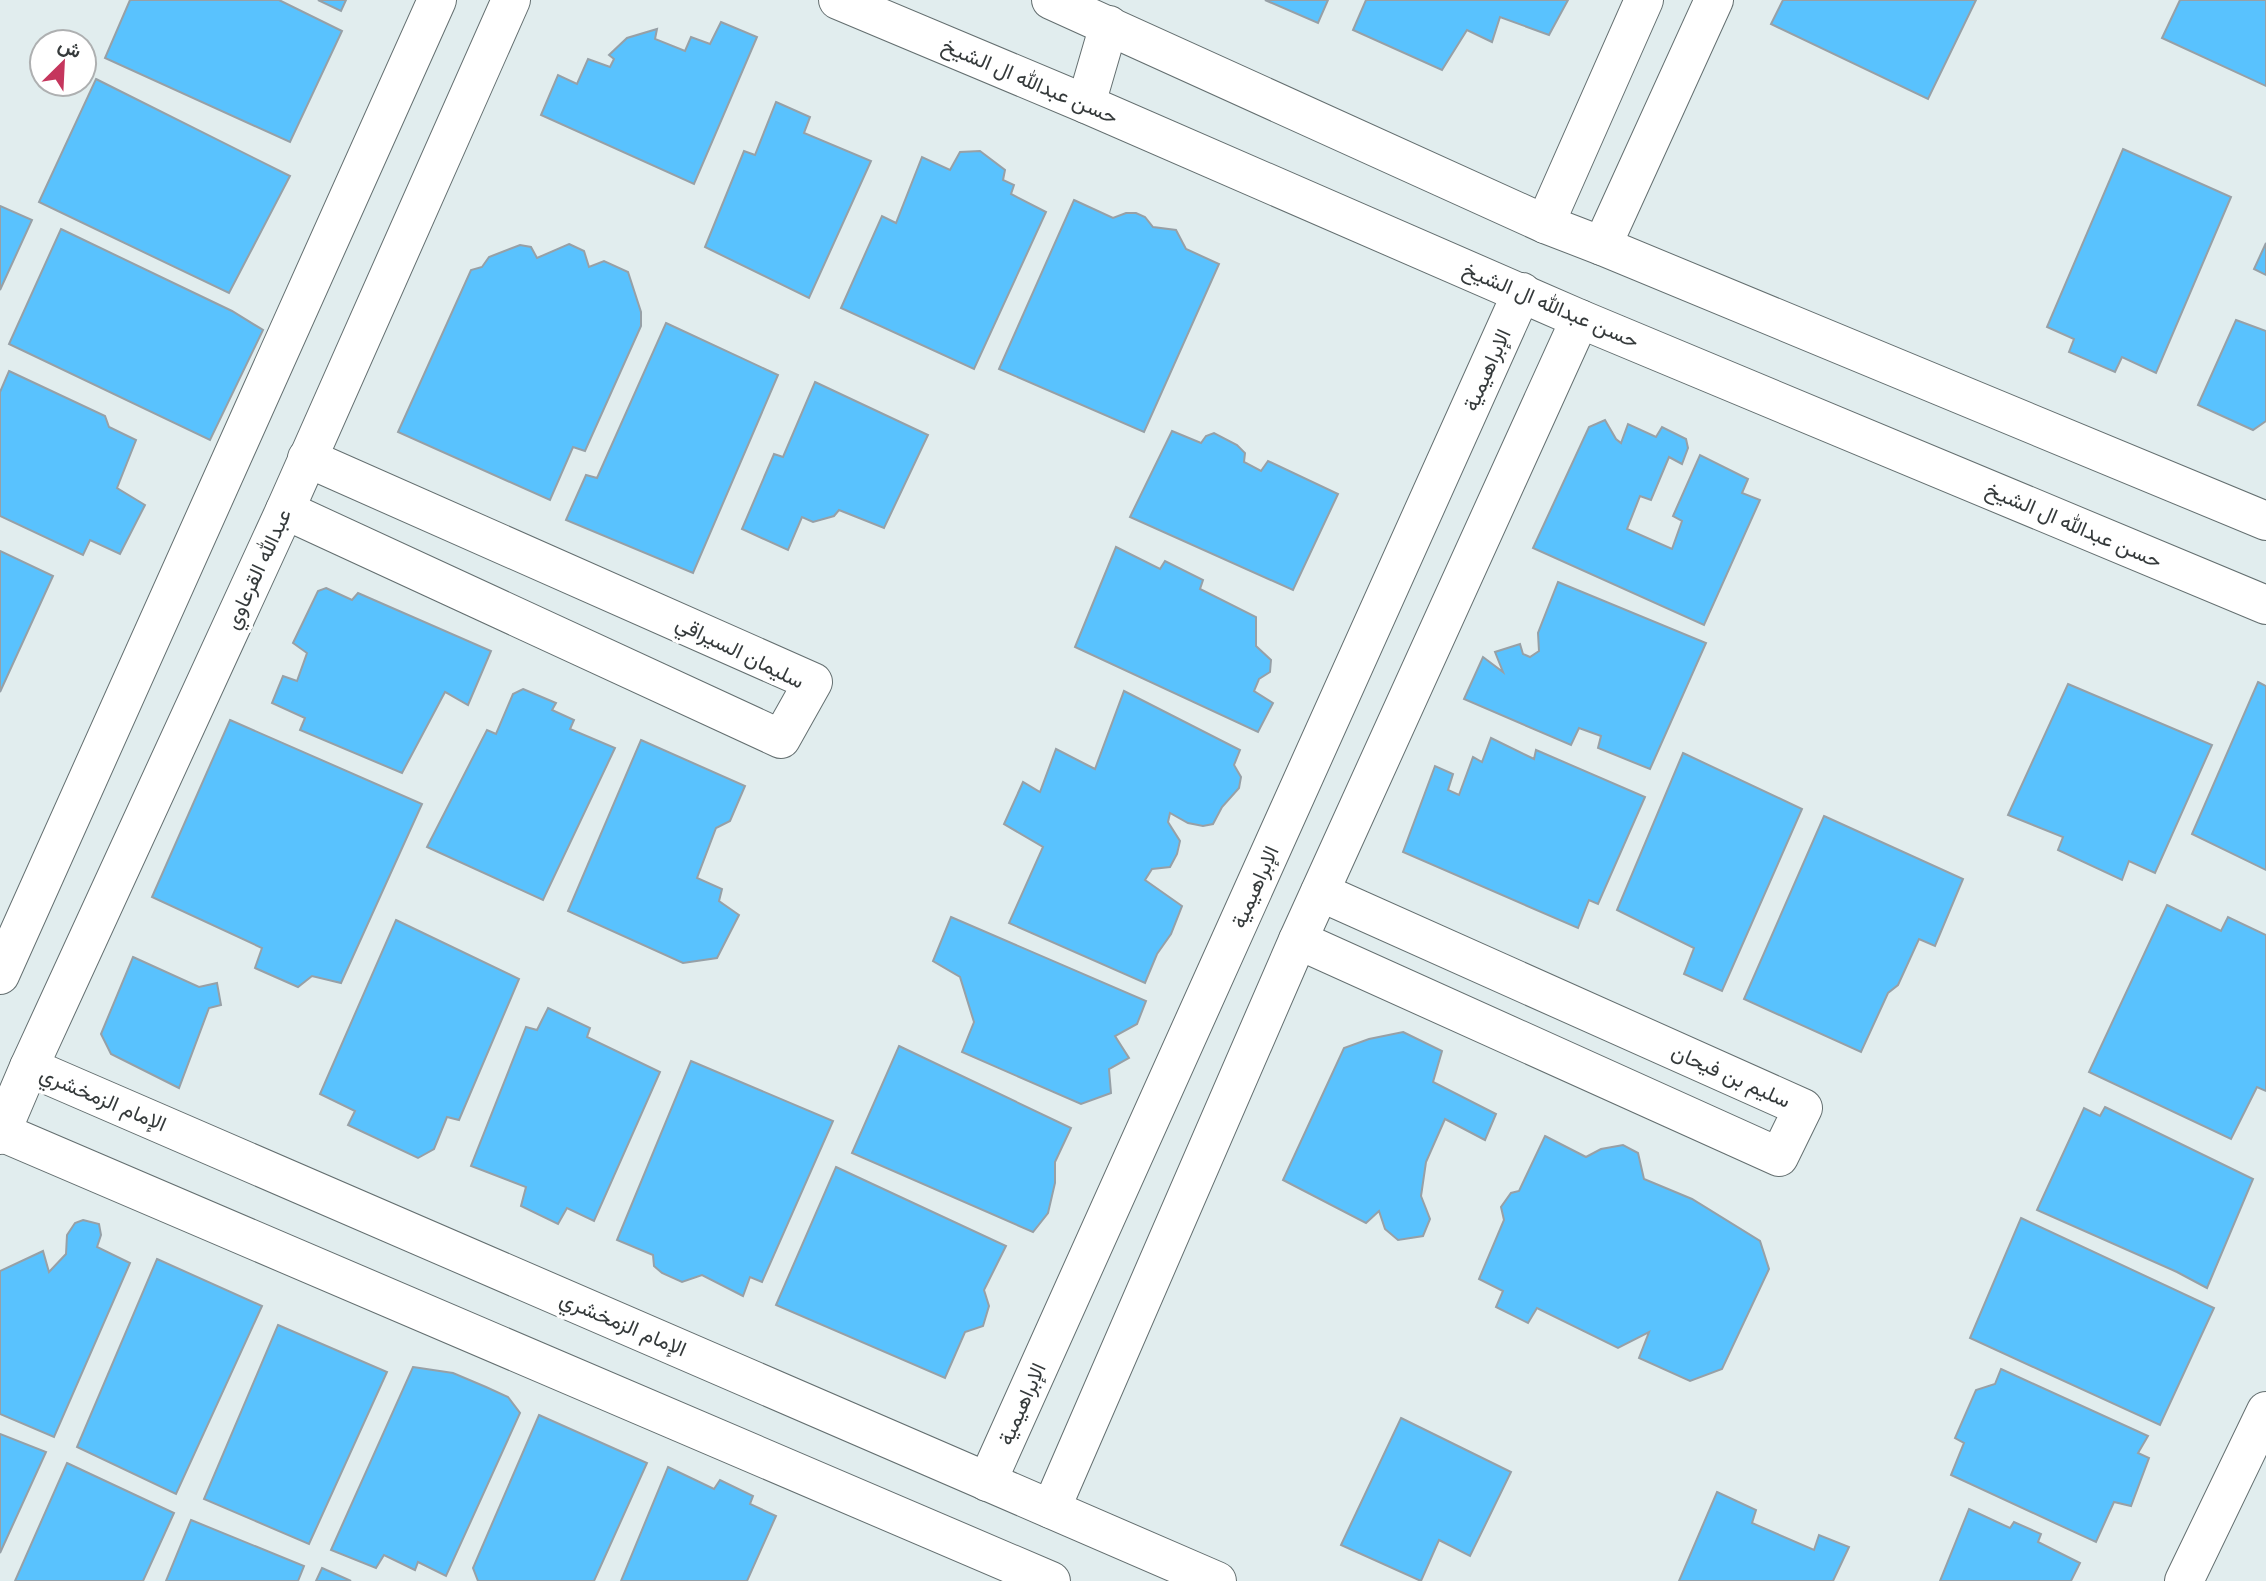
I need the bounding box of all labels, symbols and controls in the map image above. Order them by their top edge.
north arrow [28,28,98,98]
street label: حسن عبدالله ال الشيخ [937,31,1123,131]
text: ش [54,32,85,65]
street label: حسن عبدالله ال الشيخ [1458,255,1644,355]
street label: الإبراهيمية [1456,324,1518,416]
street label: حسن عبدالله ال الشيخ [1981,475,2167,575]
street label: عبدالله القرعاوي [218,504,301,635]
street label: سليمان السيراقي [670,609,809,698]
street label: الإبراهيمية [1224,841,1286,933]
street label: سليم بن فيحان [1667,1037,1795,1115]
street label: الإمام الزمخشري [34,1060,171,1141]
street label: الإمام الزمخشري [554,1285,691,1366]
street label: الإبراهيمية [991,1358,1053,1450]

